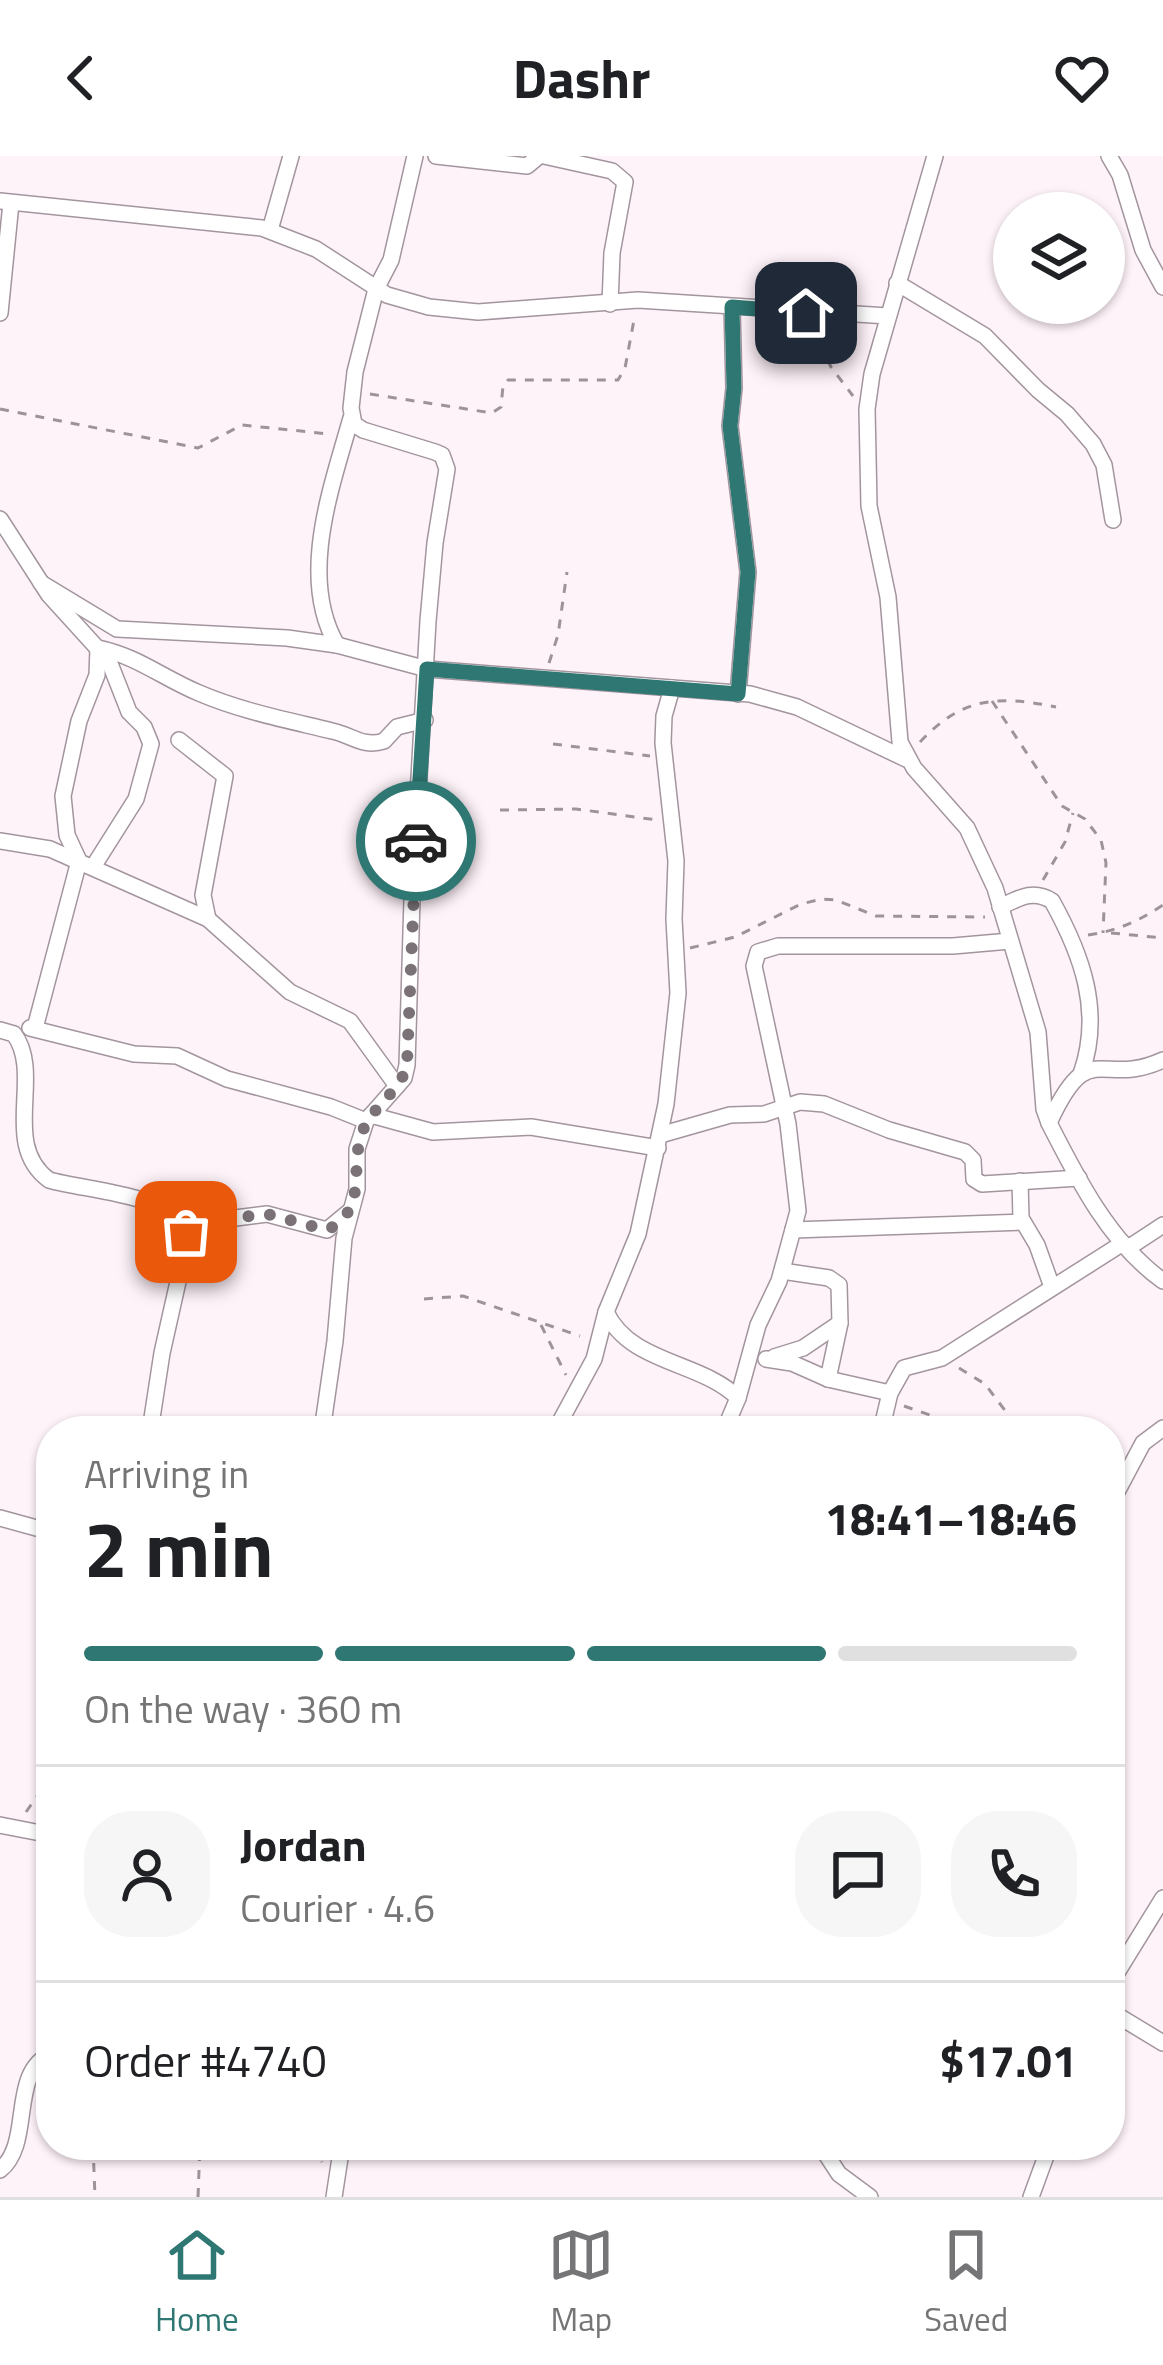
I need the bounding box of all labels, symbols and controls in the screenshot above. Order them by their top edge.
text: Dashr [513,37,650,119]
icon: back [48,45,114,111]
icon: heart [1049,45,1115,111]
map controls [993,192,1125,324]
button: layers [993,192,1125,324]
pin [755,262,857,364]
icon: home [773,280,839,346]
courier [356,781,476,901]
icon: car [383,808,449,874]
pin [135,1181,237,1283]
icon: bag [153,1199,219,1265]
text: Arriving in [84,1444,249,1503]
text: 18:41–18:46 [825,1484,1077,1552]
text: 2 min [84,1489,274,1607]
text: On the way · 360 m [84,1679,402,1738]
text: Jordan [240,1810,367,1878]
button: person [84,1811,210,1937]
button: chat [795,1811,921,1937]
button: phone [951,1811,1077,1937]
text: Courier · 4.6 [240,1878,435,1937]
text: Order #4740 [84,2026,327,2094]
text: $17.01 [939,2026,1077,2094]
tab: Home [155,2222,239,2344]
tab: Map [548,2222,614,2344]
tab: Saved [924,2222,1008,2344]

